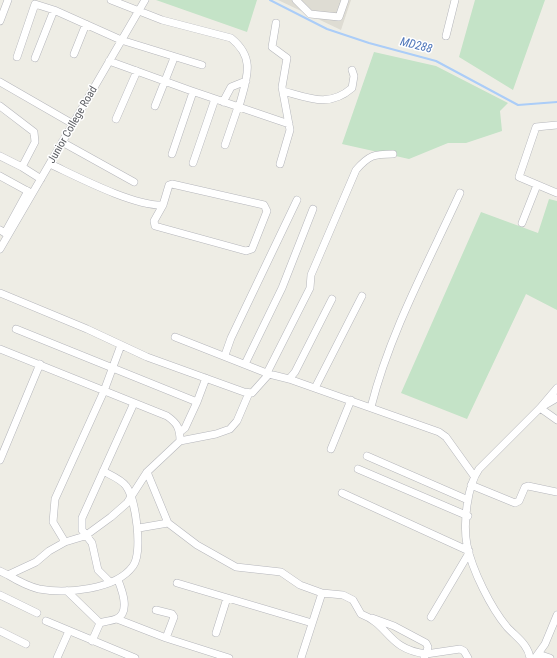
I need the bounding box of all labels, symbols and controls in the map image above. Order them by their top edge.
water label: MD288 [398,35,434,57]
street label: Junior College Road [46,84,100,166]

